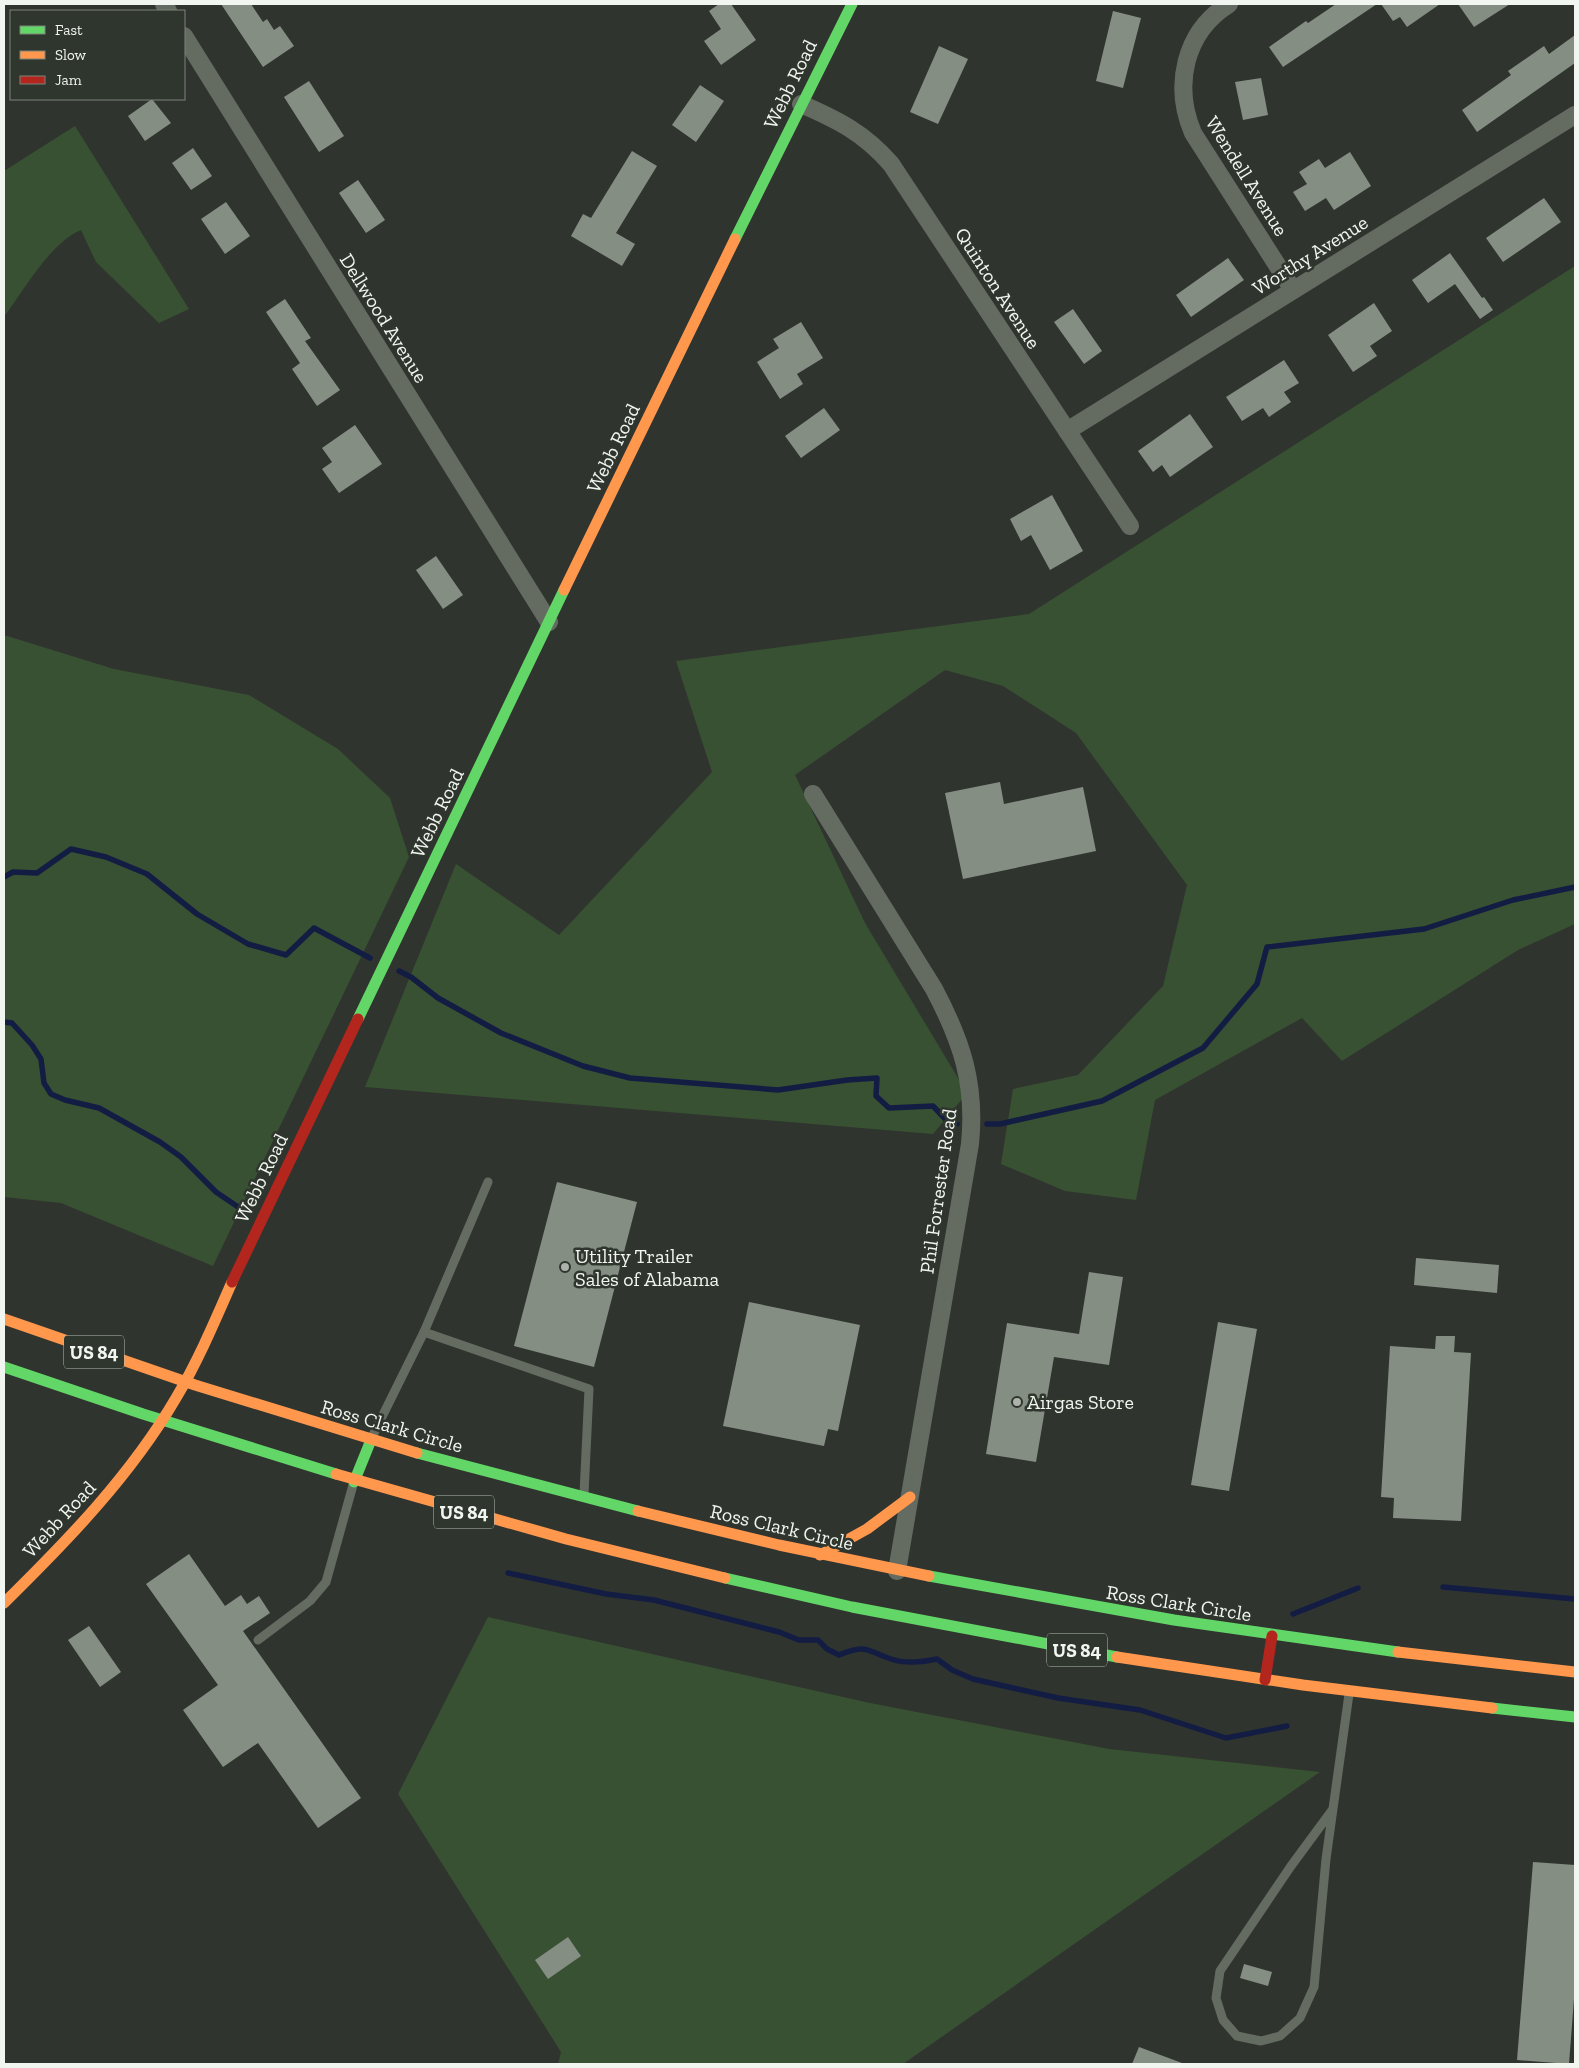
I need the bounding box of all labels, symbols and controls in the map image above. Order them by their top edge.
legend [10,10,185,100]
text: Fast [55,21,83,39]
street label: Webb Road [758,36,822,132]
text: Slow [55,46,87,64]
text: Jam [55,71,82,89]
street label: Wendell Avenue [1201,112,1293,240]
street label: Worthy Avenue [1248,210,1372,300]
street label: Quinton Avenue [950,223,1046,353]
street label: Dellwood Avenue [335,249,433,387]
street label: Webb Road [581,400,645,496]
street label: Webb Road [405,765,469,861]
street label: Phil Forrester Road [915,1107,961,1275]
street label: Webb Road [229,1130,293,1226]
place label: Utility Trailer Sales of Alabama [575,1244,719,1291]
marker: Utility Trailer Sales of Alabama [559,1261,571,1273]
road number: US 84 [64,1335,124,1368]
place label: Airgas Store [1027,1390,1134,1414]
street label: Ross Clark Circle [318,1394,466,1458]
marker: Airgas Store [1011,1396,1023,1408]
street label: Webb Road [17,1476,101,1562]
road number: US 84 [434,1495,494,1528]
street label: Ross Clark Circle [708,1499,856,1555]
street label: Ross Clark Circle [1105,1580,1253,1626]
road number: US 84 [1047,1634,1107,1666]

